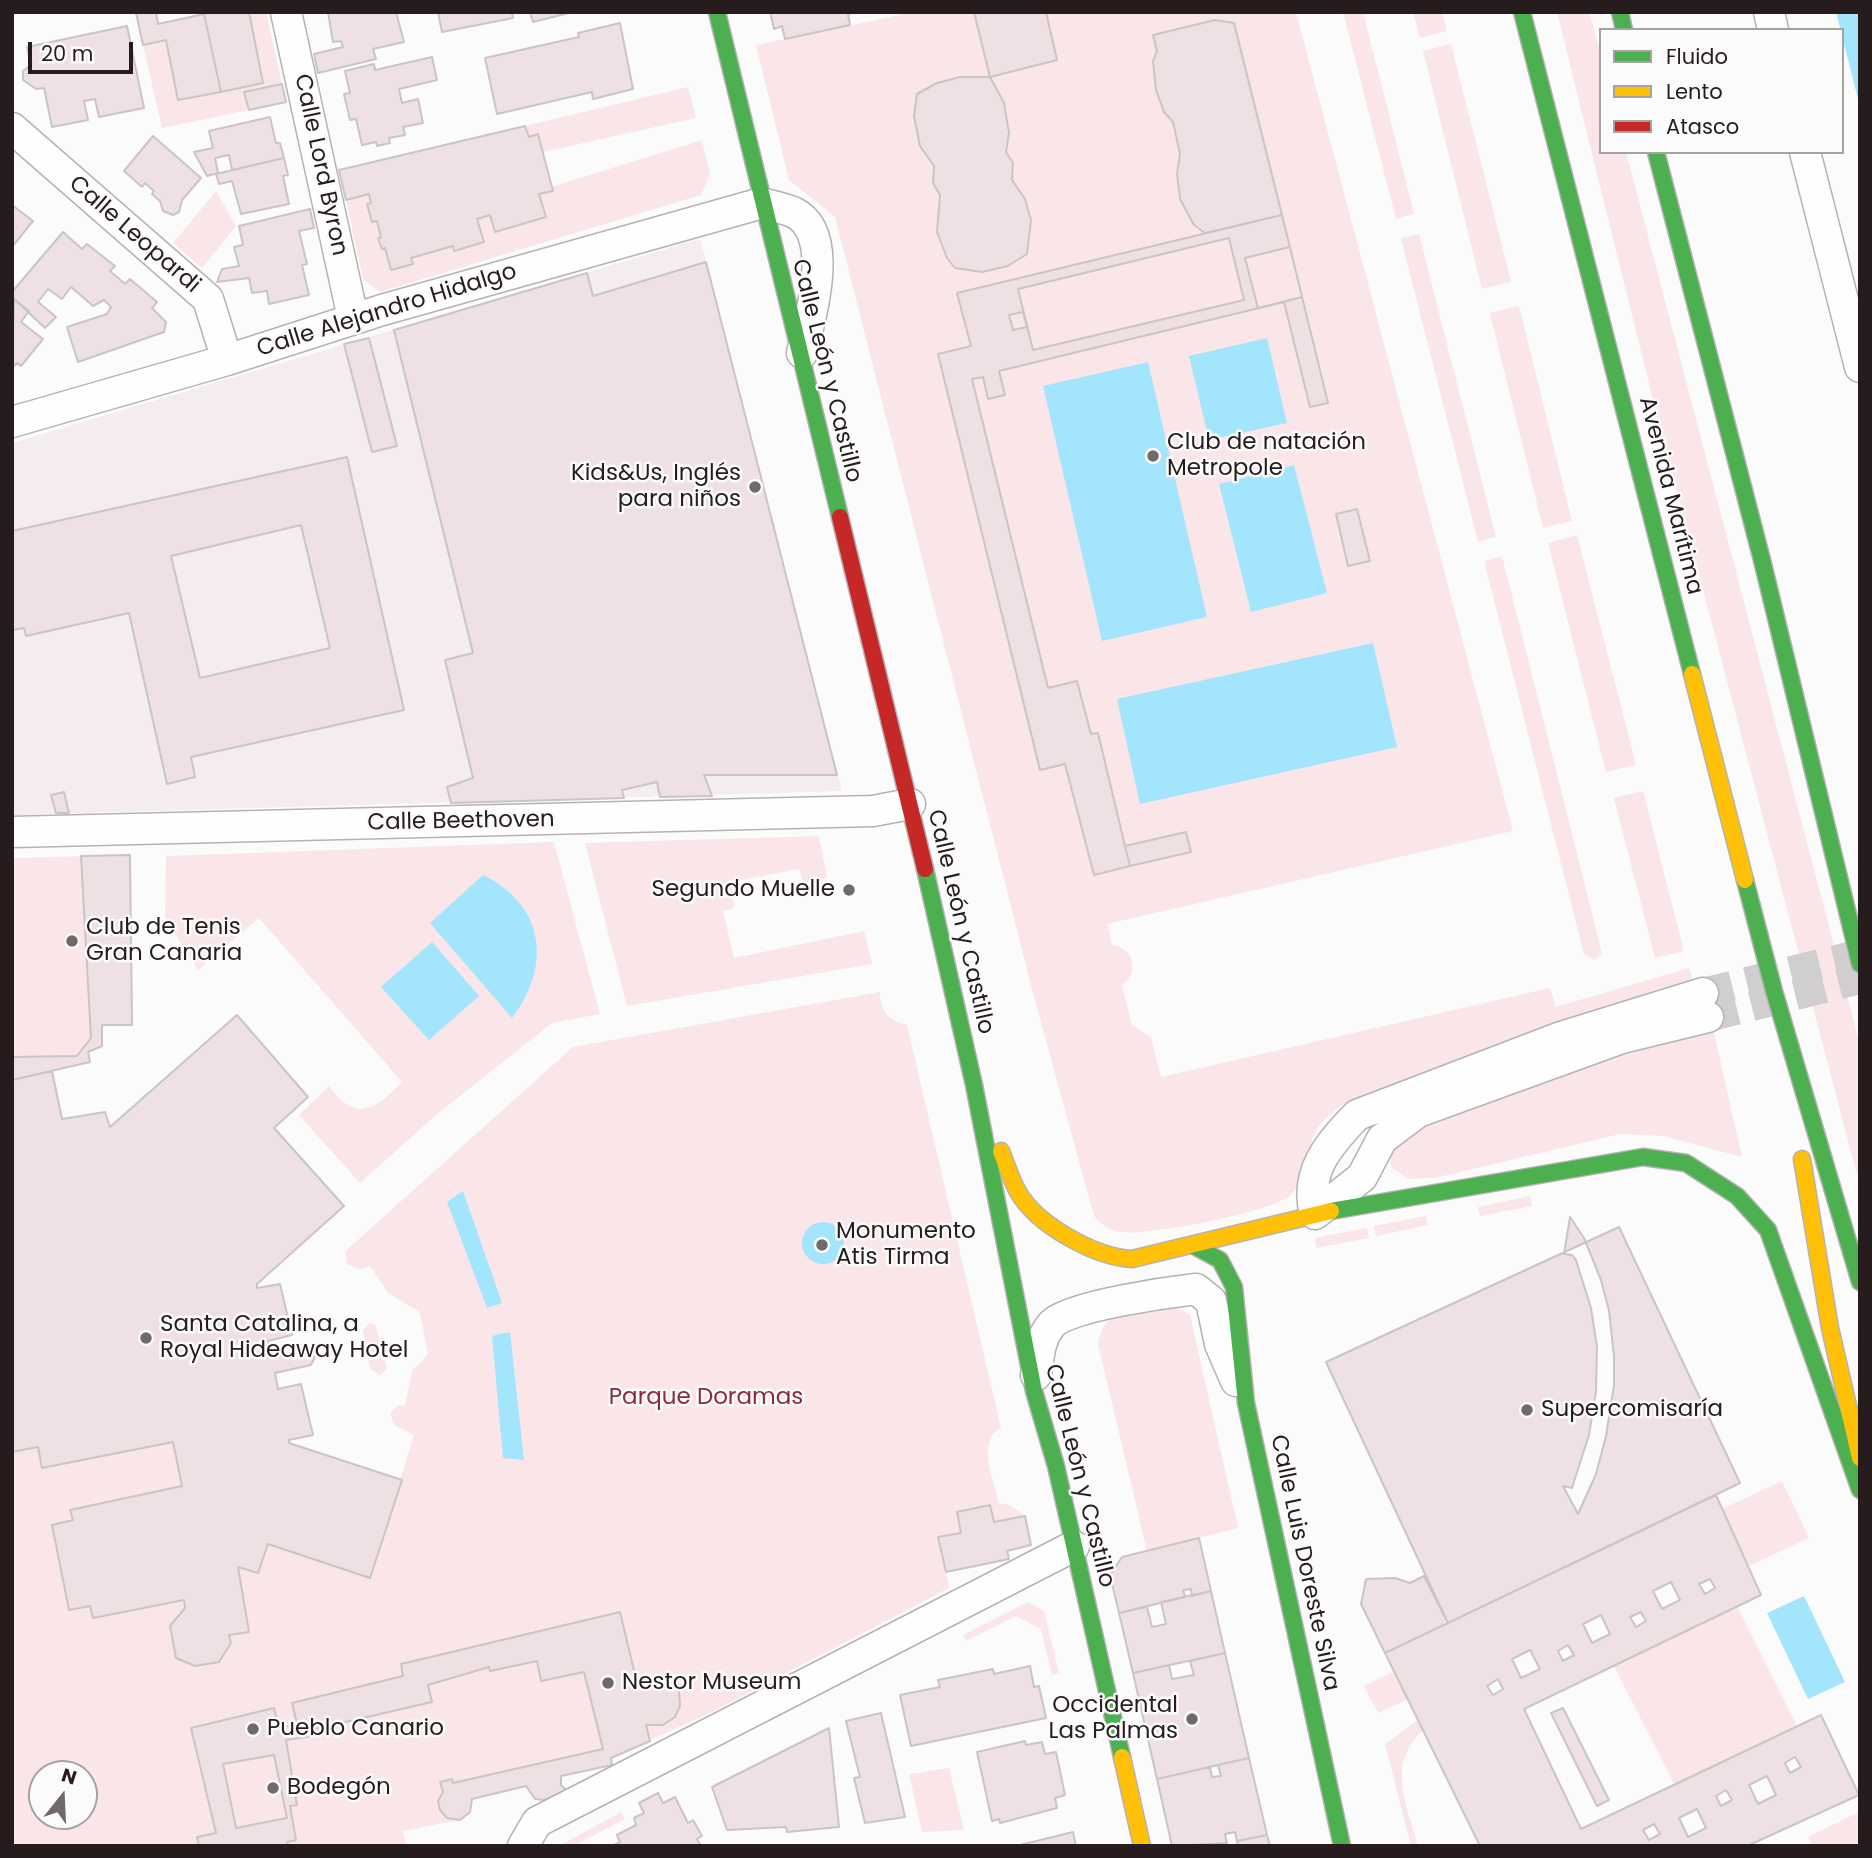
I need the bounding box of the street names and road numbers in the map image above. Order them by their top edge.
street label: Calle Lord Byron [287,72,353,258]
street label: Calle Leopardi [63,171,205,299]
street label: Calle León y Castillo [785,256,867,486]
street label: Calle Alejandro Hidalgo [254,258,520,364]
street label: Avenida Marítima [1632,394,1708,598]
street label: Calle Beethoven [367,807,555,837]
street label: Calle León y Castillo [921,807,999,1037]
street label: Calle León y Castillo [1038,1361,1120,1591]
street label: Calle Luis Doreste Silva [1263,1432,1345,1694]

